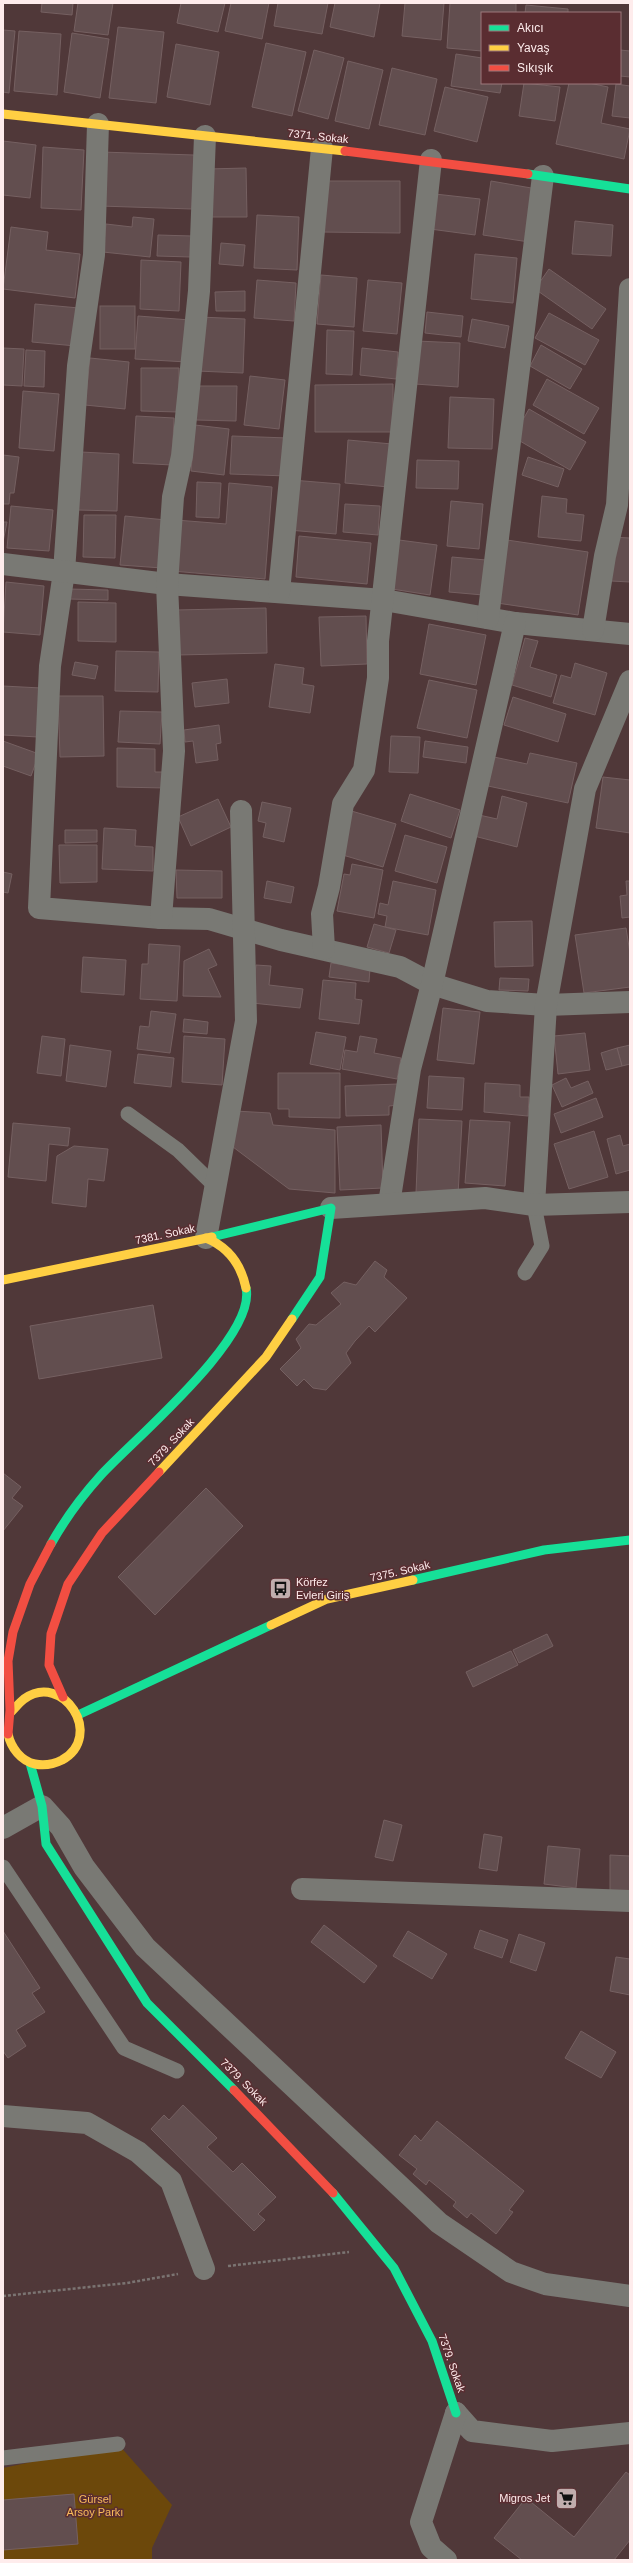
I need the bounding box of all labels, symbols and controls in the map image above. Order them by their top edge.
legend [481,12,621,84]
text: Akıcı [517,21,544,35]
text: Yavaş [517,41,549,55]
text: Sıkışık [517,61,554,75]
street label: 7371. Sokak [287,127,350,145]
street label: 7381. Sokak [134,1222,197,1246]
street label: 7379. Sokak [146,1415,197,1468]
street label: 7375. Sokak [369,1558,432,1584]
bus stop icon: Körfez Evleri Giriş [268,1575,294,1601]
place label: Körfez Evleri Giriş [296,1576,350,1601]
street label: 7379. Sokak [218,2056,270,2108]
street label: 7379. Sokak [436,2332,468,2394]
supermarket icon: Migros Jet [553,2485,579,2511]
place label: Migros Jet [499,2492,550,2504]
park label: Gürsel Arsoy Parkı [67,2493,123,2518]

